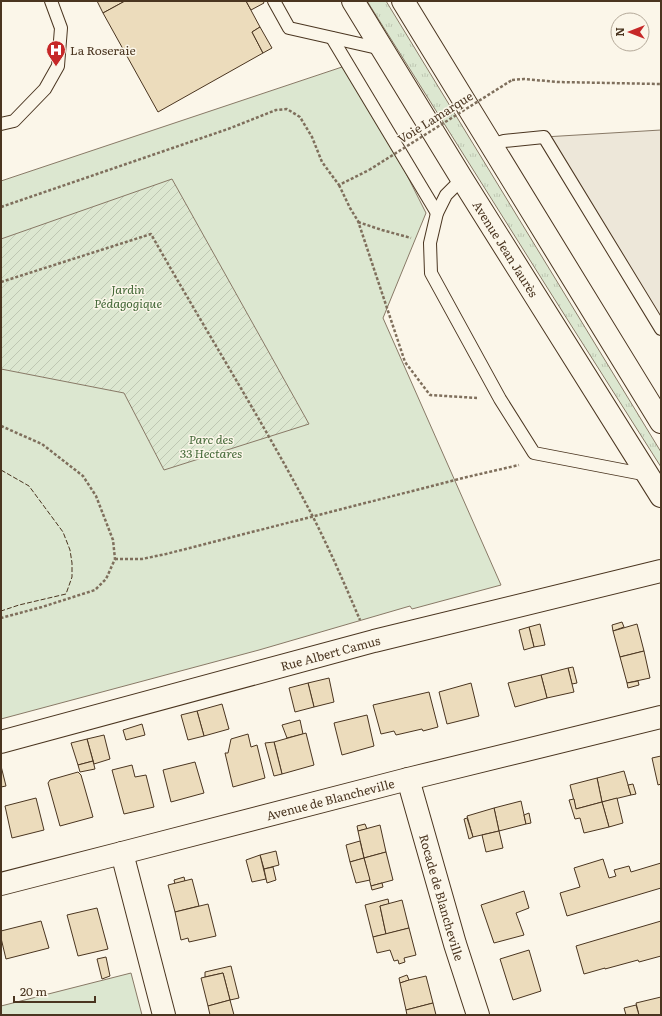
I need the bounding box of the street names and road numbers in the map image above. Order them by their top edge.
street label: Voie Lamarque [394,87,476,147]
street label: Avenue Jean Jaurès [469,197,543,301]
street label: Rue Albert Camus [278,631,382,675]
street label: Avenue de Blancheville [264,774,396,824]
street label: Rocade de Blancheville [415,832,469,963]

